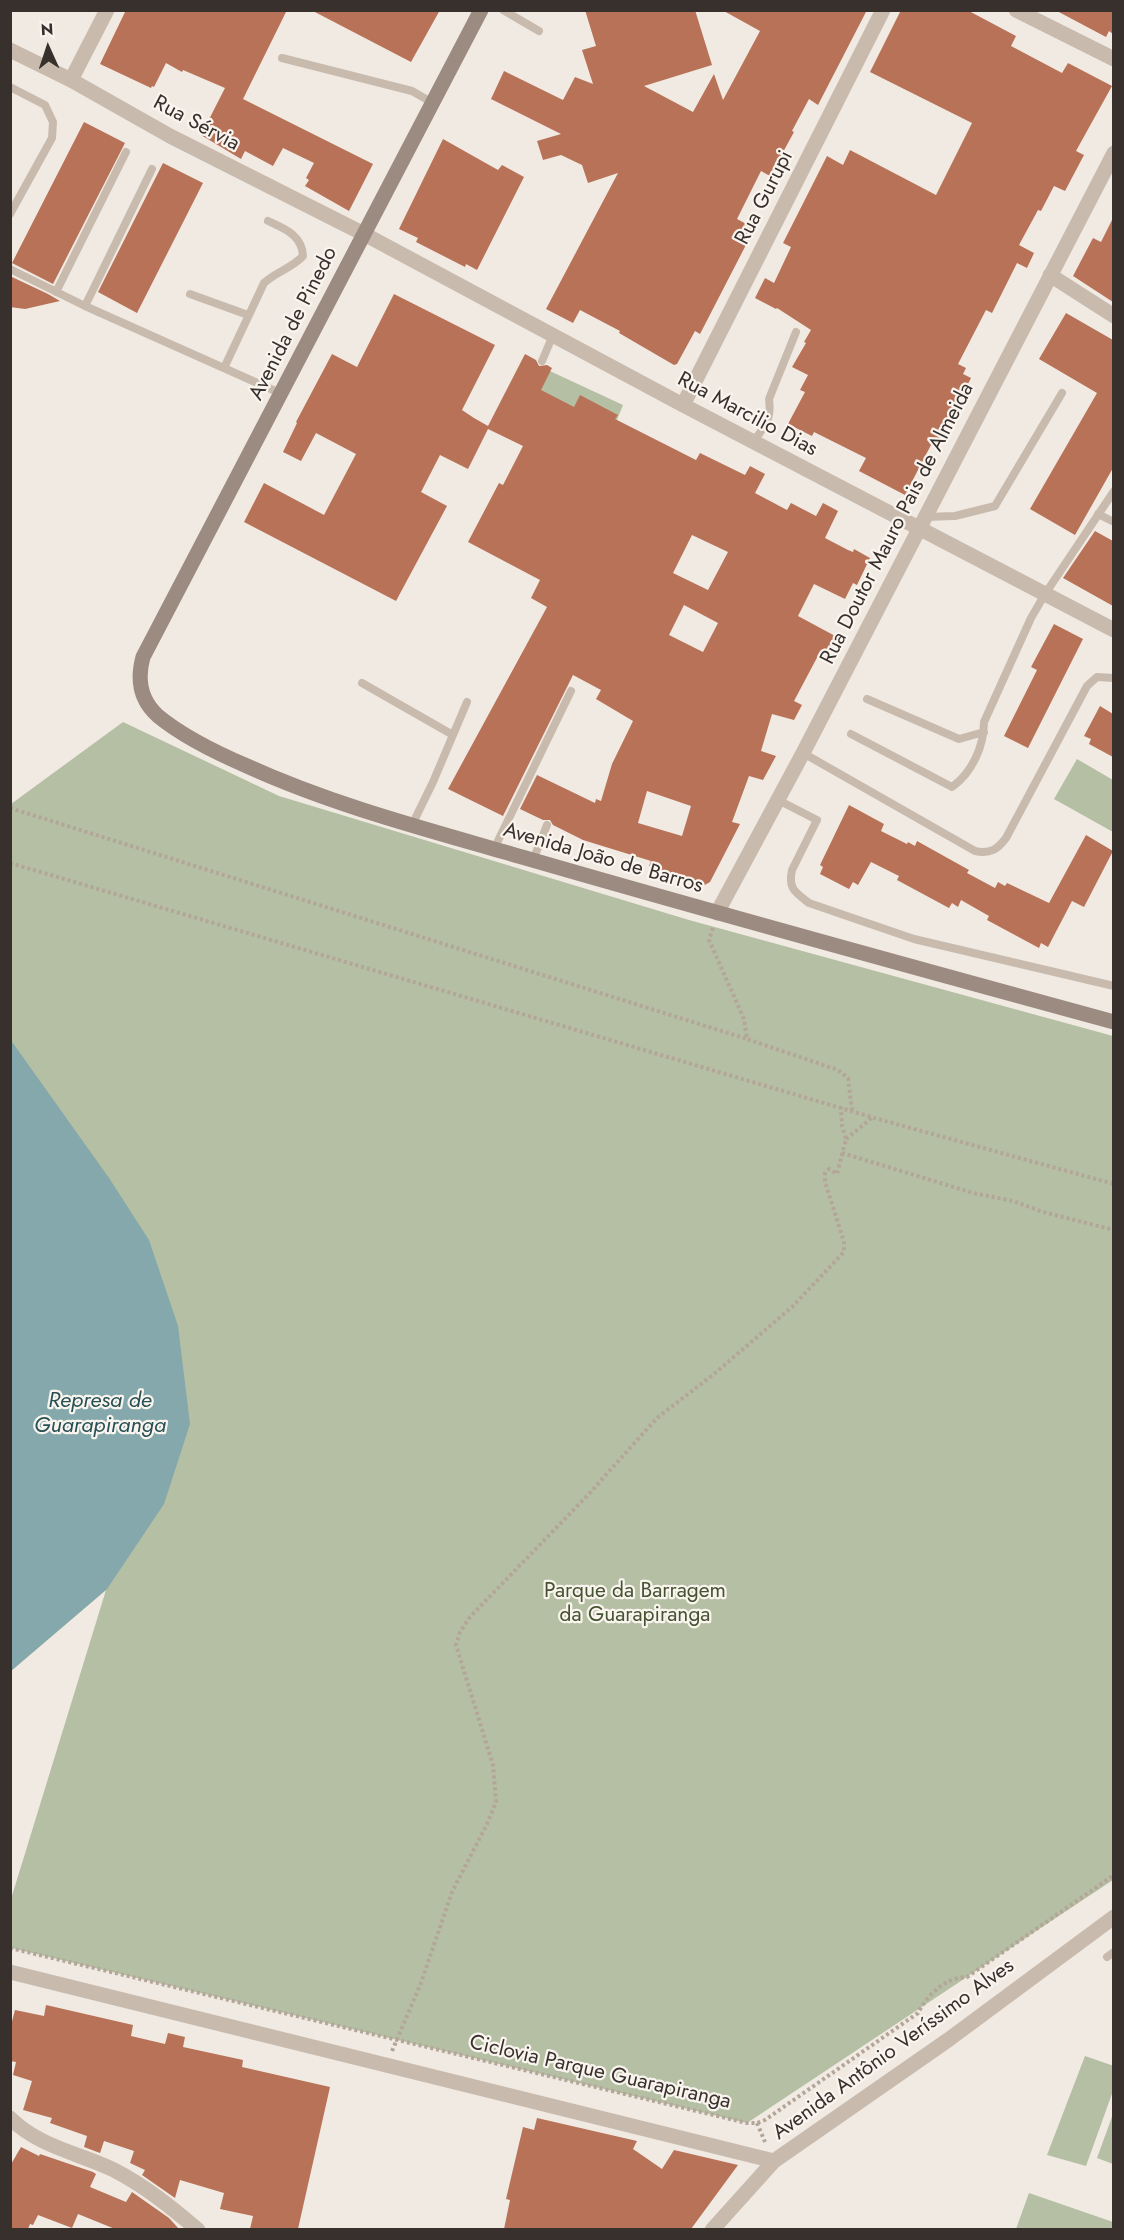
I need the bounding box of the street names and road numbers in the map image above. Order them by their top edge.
street label: Rua Sérvia [149,91,243,157]
street label: Rua Gurupi [731,147,799,249]
street label: Avenida de Pinedo [244,243,344,405]
street label: Rua Marcilio Dias [673,367,821,463]
street label: Rua Doutor Mauro Pais de Almeida [816,379,980,669]
street label: Avenida João de Barros [500,818,706,900]
street label: Avenida Antônio Veríssimo Alves [768,1954,1020,2146]
street label: Ciclovia Parque Guarapiranga [467,2031,733,2115]

